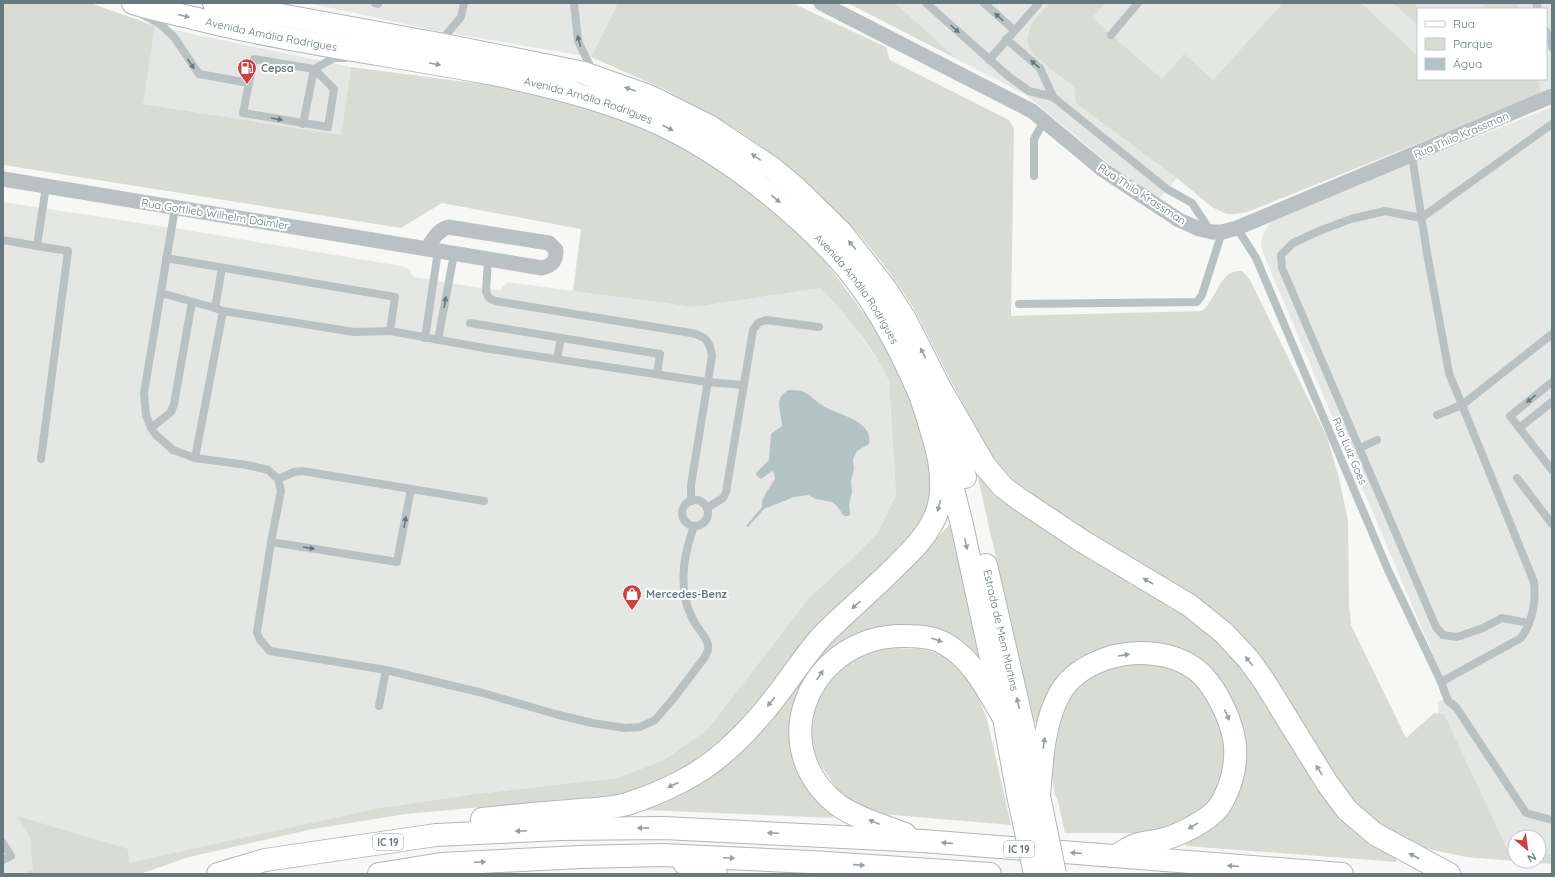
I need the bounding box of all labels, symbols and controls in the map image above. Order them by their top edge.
legend [1417,8,1547,80]
one-way arrow [994,12,1004,21]
one-way arrow [178,13,190,19]
street label: Avenida Amália Rodrigues [204,14,338,54]
text: Rua [1453,16,1475,31]
one-way arrow [950,24,960,34]
one-way arrow [576,35,582,47]
text: Parque [1453,36,1493,51]
text: Água [1453,56,1482,71]
fuel station icon: Cepsa [236,57,258,85]
one-way arrow [187,59,195,69]
one-way arrow [1030,59,1041,68]
place label: Cepsa [261,61,294,75]
one-way arrow [429,62,441,68]
street label: Avenida Amália Rodrigues [522,74,655,127]
one-way arrow [624,86,636,92]
street label: Rua Thilo Krassman [1411,109,1511,161]
one-way arrow [271,117,283,123]
one-way arrow [662,125,674,131]
one-way arrow [751,153,762,161]
street label: Rua Thilo Krassman [1095,160,1189,228]
one-way arrow [772,194,781,203]
street label: Rua Gottlieb Wilhelm Daimler [140,195,290,233]
street label: Avenida Amália Rodrigues [811,231,902,346]
one-way arrow [847,239,856,250]
one-way arrow [443,296,449,308]
one-way arrow [920,347,926,359]
one-way arrow [1526,395,1536,403]
street label: Rua Luiz Goes [1330,415,1370,487]
one-way arrow [935,500,941,512]
one-way arrow [402,516,408,528]
one-way arrow [964,538,970,550]
one-way arrow [303,545,316,551]
street label: Estrada de Mem Martins [980,568,1022,692]
one-way arrow [1142,577,1154,584]
shop icon: Mercedes-Benz [621,583,643,611]
place label: Mercedes-Benz [646,587,728,601]
one-way arrow [851,600,862,609]
one-way arrow [931,638,943,644]
one-way arrow [1118,651,1130,657]
one-way arrow [1245,656,1253,666]
one-way arrow [816,670,824,681]
one-way arrow [767,697,776,708]
one-way arrow [1014,697,1020,709]
one-way arrow [1224,709,1230,720]
one-way arrow [1041,737,1047,749]
one-way arrow [1316,764,1323,776]
one-way arrow [667,783,679,789]
one-way arrow [867,818,879,824]
one-way arrow [1187,823,1199,830]
one-way arrow [636,825,649,831]
one-way arrow [515,828,527,835]
north arrow [1507,829,1547,869]
one-way arrow [767,830,779,837]
road number: IC 19 [373,834,403,850]
one-way arrow [941,840,953,847]
road number: IC 19 [1004,841,1034,857]
one-way arrow [1070,850,1082,857]
text: N [1525,850,1539,866]
one-way arrow [1408,853,1420,859]
one-way arrow [723,855,735,862]
one-way arrow [474,859,486,866]
one-way arrow [853,862,865,869]
one-way arrow [1227,862,1239,869]

